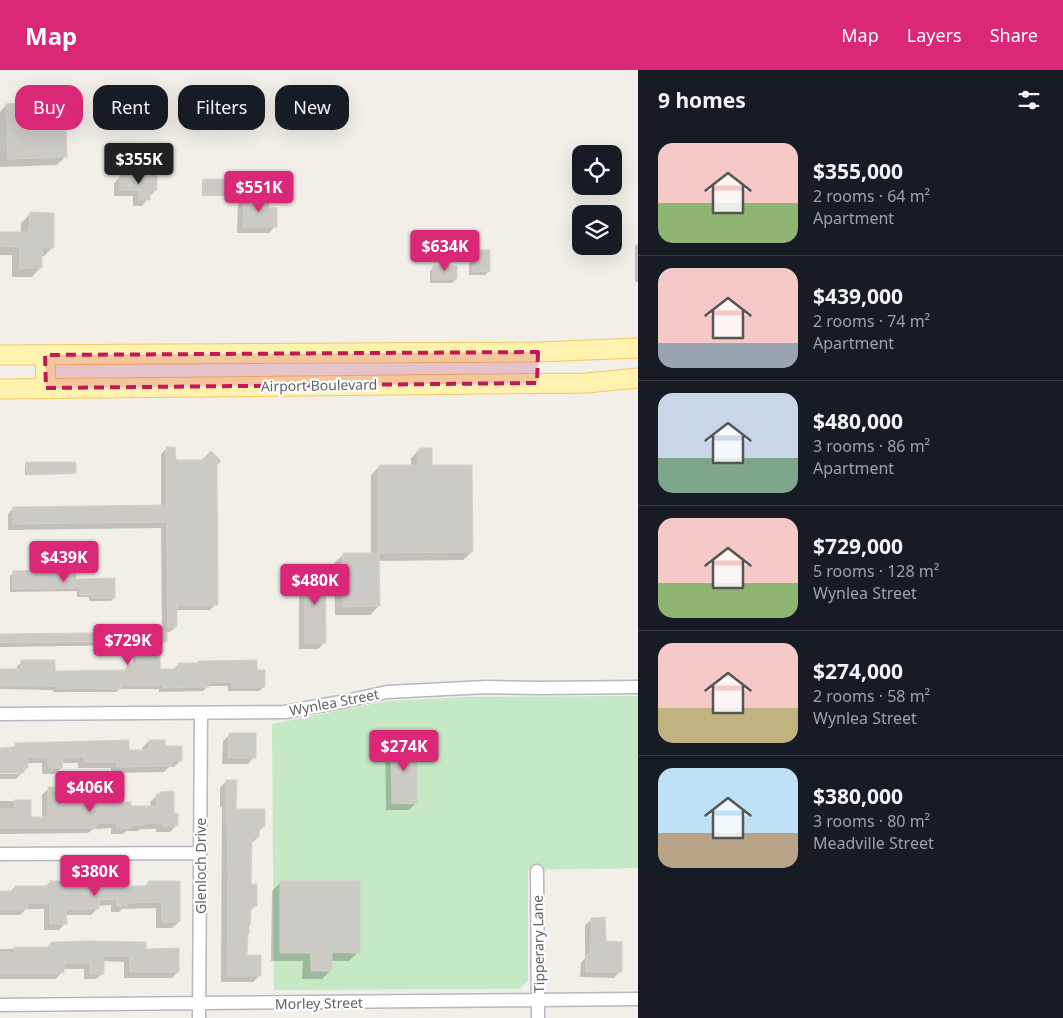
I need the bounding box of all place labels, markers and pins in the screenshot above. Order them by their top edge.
pin: $355K [104,142,174,185]
pin: $551K [224,170,294,213]
pin: $634K [410,230,480,272]
pin: $439K [29,540,99,583]
pin: $480K [280,564,350,606]
pin: $729K [93,624,163,666]
pin: $274K [369,730,439,772]
pin: $406K [55,770,125,813]
pin: $380K [60,854,130,897]

